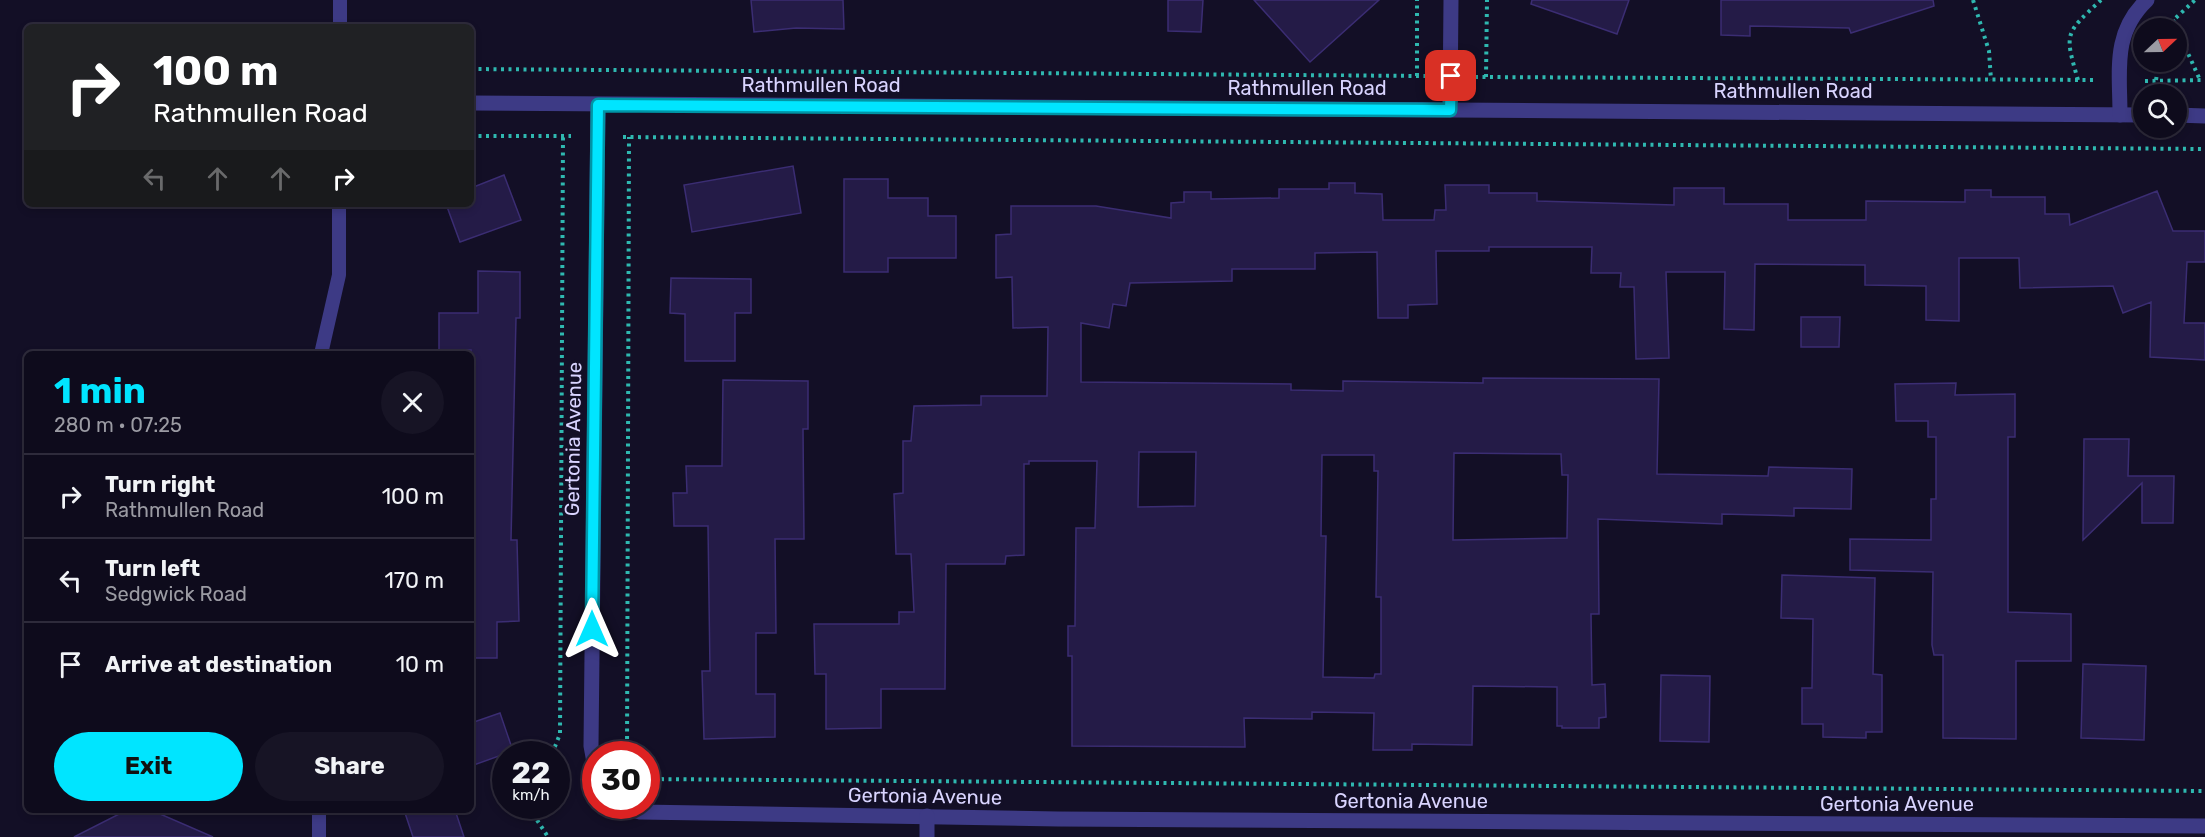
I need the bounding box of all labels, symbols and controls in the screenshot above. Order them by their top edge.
north arrow [2133,18,2187,72]
map controls [2133,18,2187,138]
text: 100 m [153,46,278,96]
icon: right [54,48,132,126]
pin [1425,50,1476,101]
icon: arrive [1434,59,1467,92]
street label: Rathmullen Road [741,73,901,97]
street label: Rathmullen Road [1227,76,1387,100]
street label: Rathmullen Road [1713,79,1873,103]
button: search [2133,84,2187,138]
text: Rathmullen Road [153,97,368,129]
icon: left [138,162,171,195]
icon: ahead [201,162,234,195]
icon: ahead [264,162,297,195]
icon: right [327,162,360,195]
street label: Gertonia Avenue [560,362,586,516]
text: 1 min [54,369,146,412]
button: close [381,371,444,434]
text: 280 m · 07:25 [54,413,182,437]
text: Turn right [105,471,215,498]
icon: right [54,480,87,513]
text: 100 m [382,483,444,510]
text: Rathmullen Road [105,498,264,522]
text: Turn left [105,555,200,582]
icon: left [54,564,87,597]
text: 170 m [384,567,444,594]
text: Sedgwick Road [105,582,247,606]
position arrow [560,597,624,661]
icon: arrive [54,648,87,681]
text: Arrive at destination [105,651,332,678]
text: 10 m [396,651,444,678]
button: Exit [54,732,243,801]
button: Share [255,732,444,801]
speed limit sign: 30 [582,741,660,819]
text: 22 [512,755,551,791]
street label: Gertonia Avenue [848,783,1002,809]
text: km/h [512,786,550,804]
street label: Gertonia Avenue [1334,789,1488,813]
street label: Gertonia Avenue [1820,792,1974,816]

